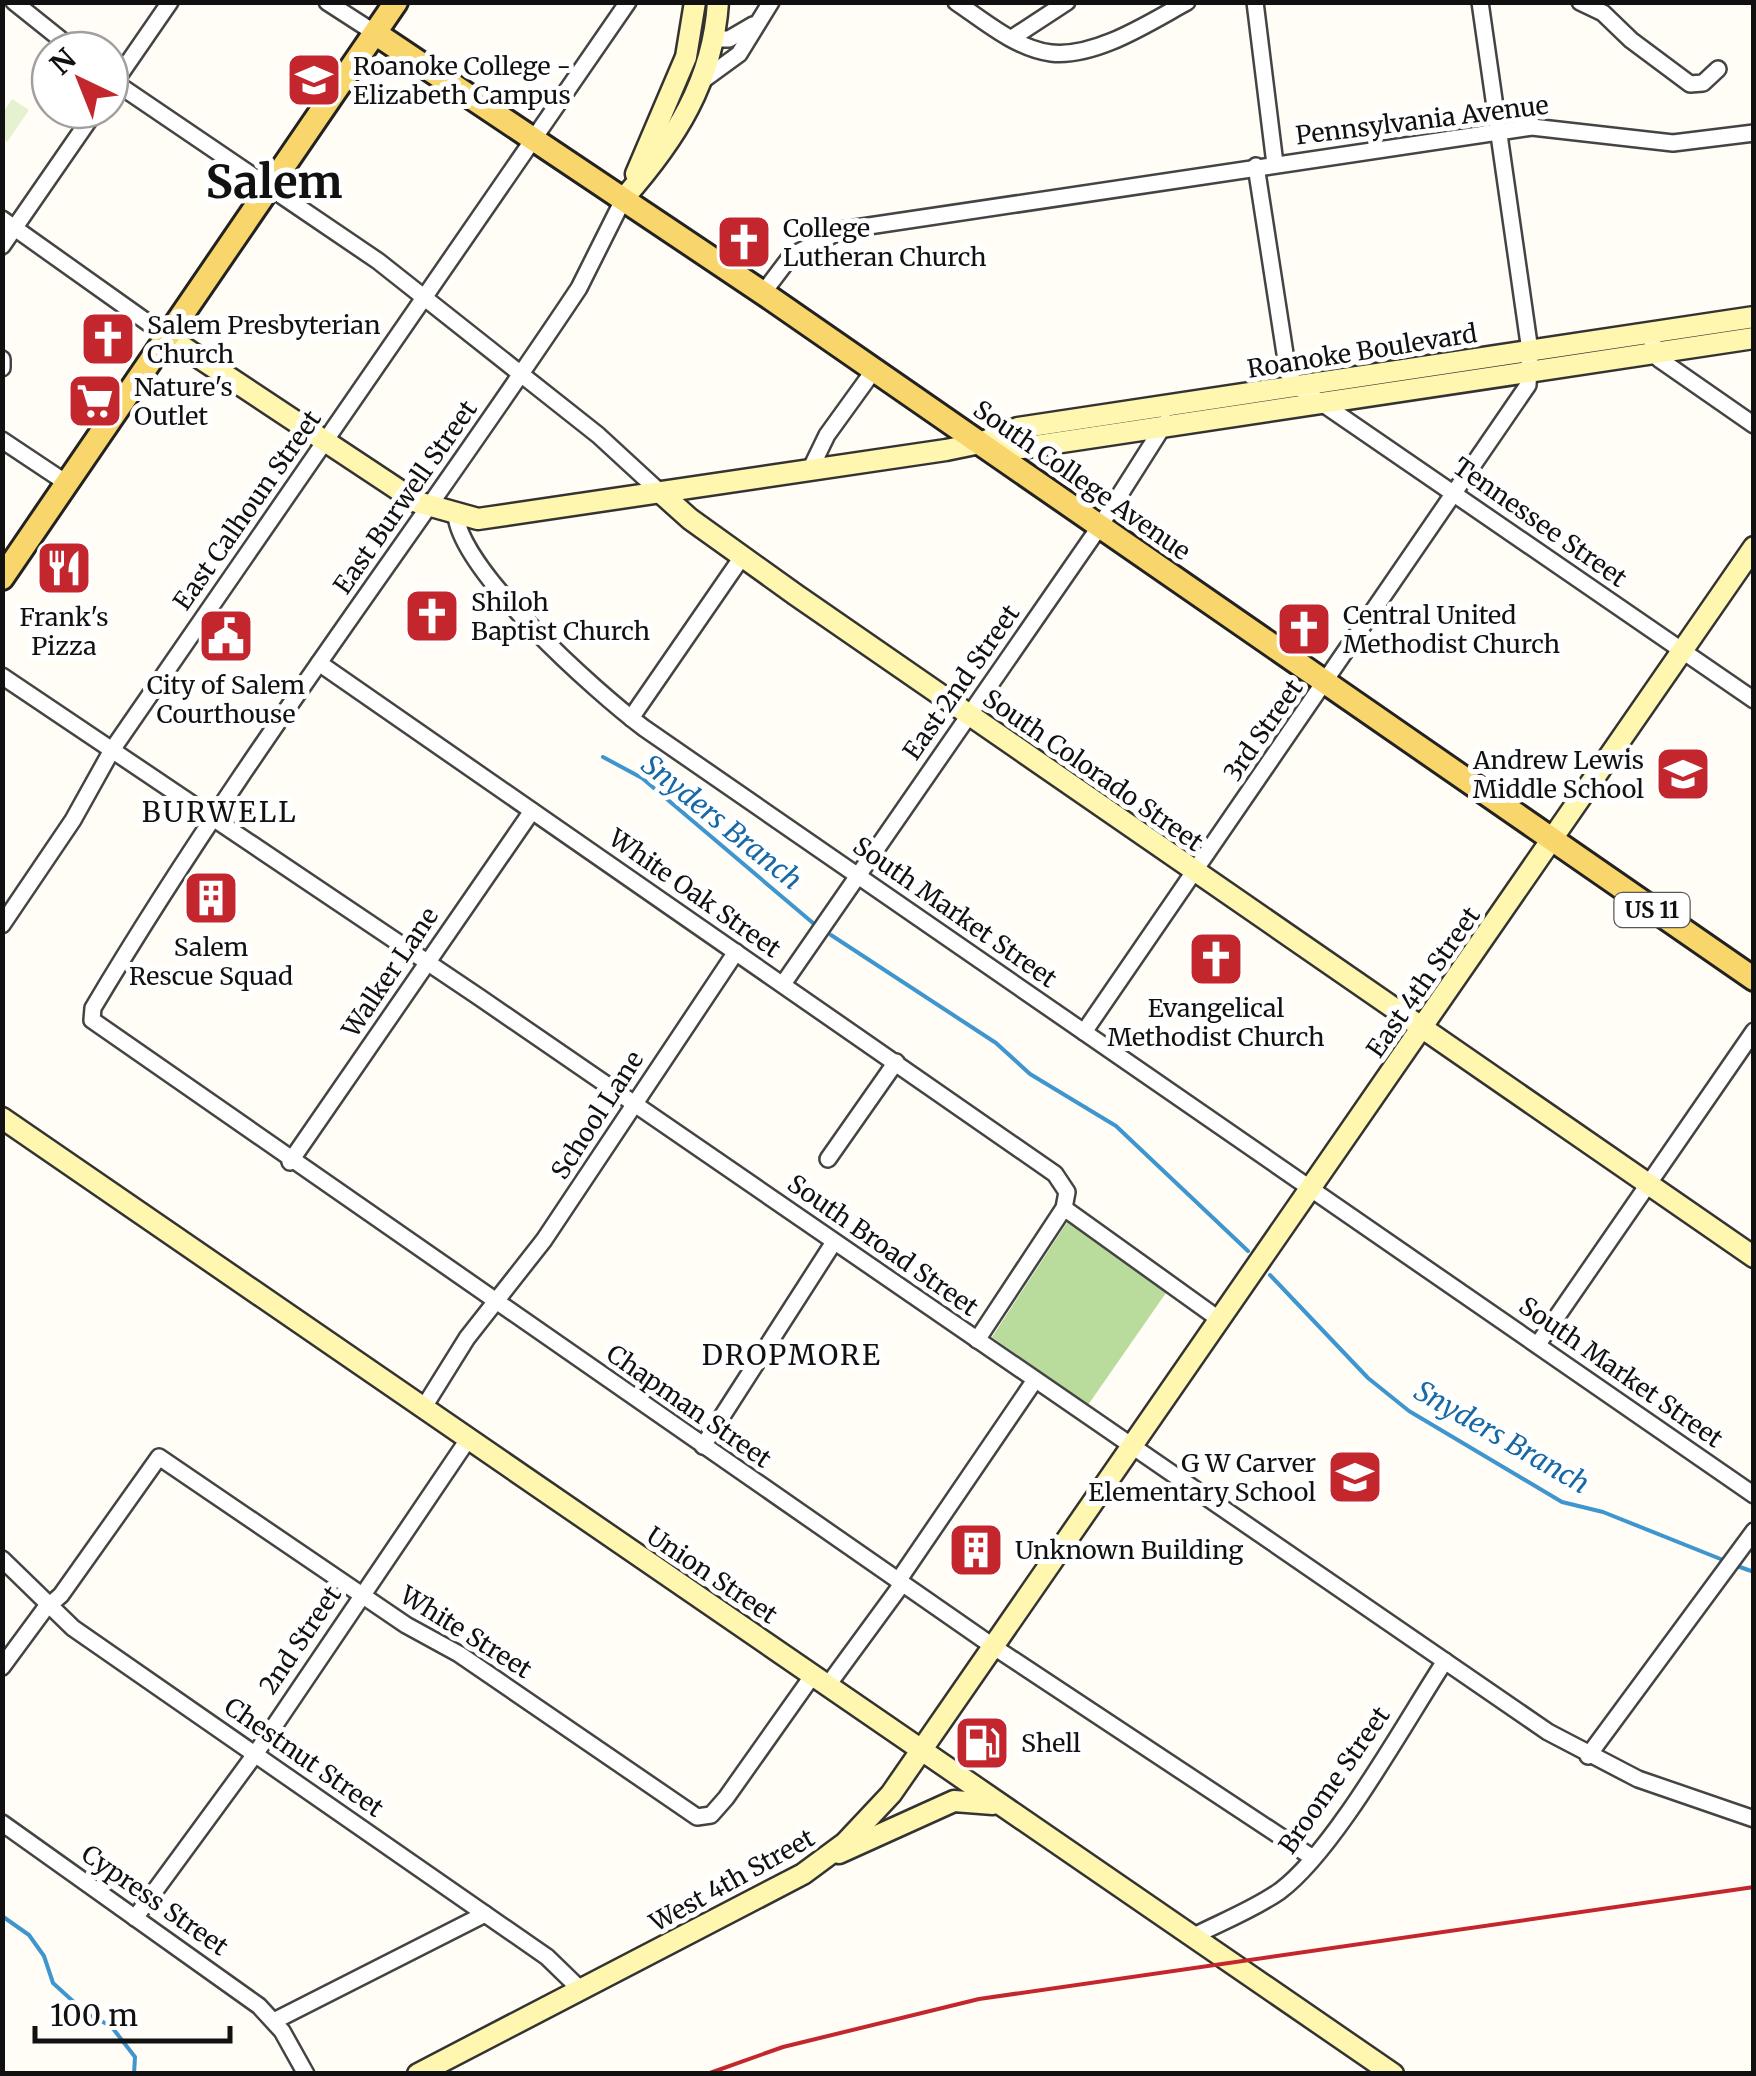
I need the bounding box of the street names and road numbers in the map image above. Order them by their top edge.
street label: Pennsylvania Avenue [1294,89,1550,151]
street label: Roanoke Boulevard [1245,317,1479,385]
street label: South College Avenue [967,393,1197,567]
street label: East Burwell Street [326,394,484,600]
street label: East Calhoun Street [166,404,328,616]
street label: Tennessee Street [1447,450,1633,594]
street label: East 2nd Street [896,598,1026,766]
street label: 3rd Street [1216,673,1310,787]
street label: South Colorado Street [977,682,1209,858]
street label: White Oak Street [602,821,787,964]
street label: South Market Street [847,830,1063,994]
road number: US 11 [1614,893,1690,927]
street label: East 4th Street [1359,900,1487,1064]
street label: Walker Lane [334,901,445,1044]
street label: School Lane [544,1045,650,1185]
street label: South Broad Street [782,1167,985,1323]
street label: South Market Street [1513,1290,1729,1454]
street label: Chapman Street [601,1337,778,1475]
street label: Union Street [640,1519,784,1631]
street label: White Street [393,1578,538,1685]
street label: 2nd Street [252,1580,348,1700]
street label: Chestnut Street [218,1690,390,1824]
street label: Broome Street [1271,1700,1397,1860]
street label: West 4th Street [643,1821,820,1939]
street label: Cypress Street [75,1838,235,1963]

